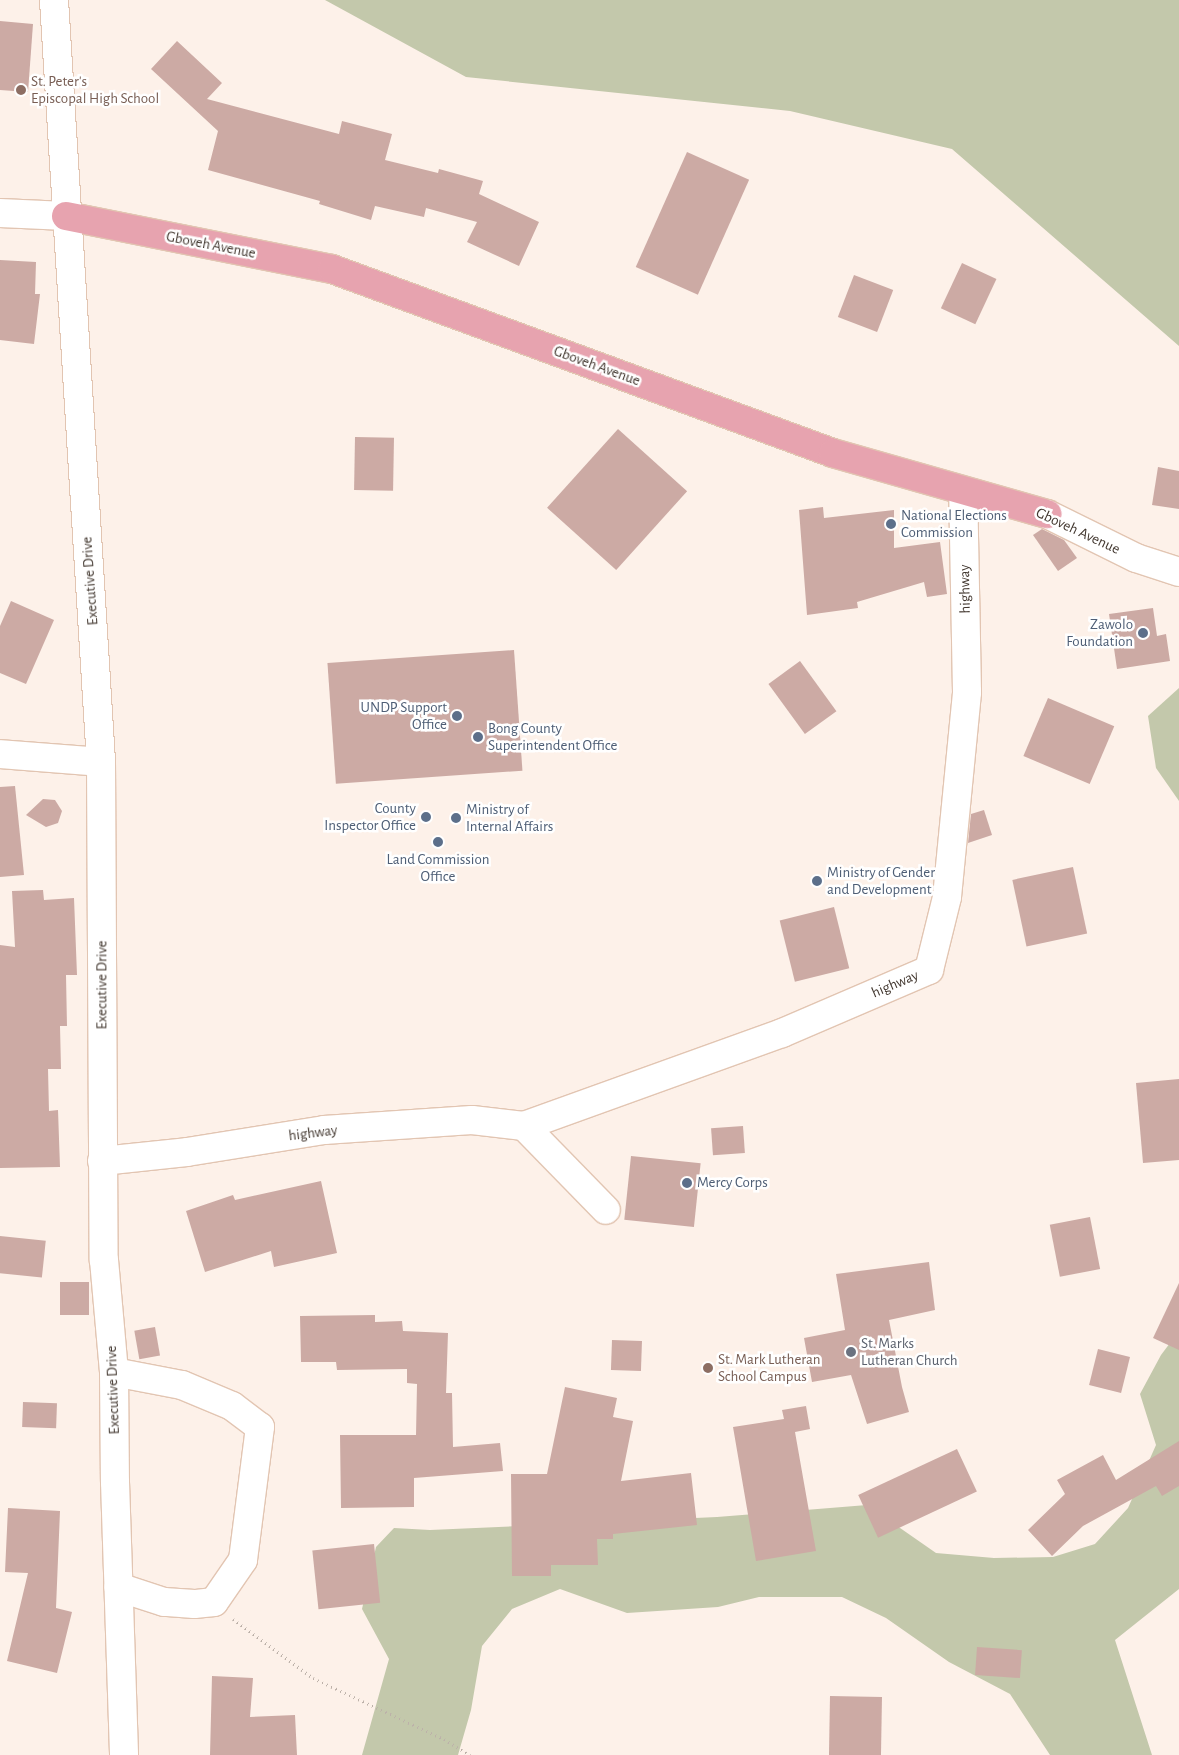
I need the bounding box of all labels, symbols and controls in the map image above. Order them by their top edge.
place label: St. Peter's Episcopal High School [31,72,159,107]
marker: St. Peter's Episcopal High School [15,84,27,96]
street label: Gboveh Avenue [165,228,257,262]
street label: Gboveh Avenue [551,342,643,390]
street label: Gboveh Avenue [1033,504,1123,558]
place label: National Elections Commission [901,506,1007,541]
marker: National Elections Commission [885,518,897,530]
street label: Executive Drive [78,536,102,626]
street label: highway [956,564,974,614]
place label: Zawolo Foundation [1066,615,1133,650]
marker: Zawolo Foundation [1137,627,1149,639]
place label: UNDP Support Office [361,698,447,733]
marker: UNDP Support Office [451,710,463,722]
place label: Bong County Superintendent Office [488,719,617,754]
marker: Bong County Superintendent Office [472,731,484,743]
place label: County Inspector Office [324,799,416,834]
place label: Ministry of Internal Affairs [466,800,553,835]
marker: County Inspector Office [420,811,432,823]
marker: Ministry of Internal Affairs [450,812,462,824]
marker: Land Commission Office [432,836,444,848]
place label: Land Commission Office [387,850,489,885]
place label: Ministry of Gender and Development [827,863,935,898]
marker: Ministry of Gender and Development [811,875,823,887]
street label: Executive Drive [93,941,111,1029]
street label: highway [869,966,921,1002]
street label: highway [287,1121,339,1145]
place label: Mercy Corps [697,1174,768,1192]
marker: Mercy Corps [681,1177,693,1189]
place label: St. Marks Lutheran Church [861,1334,958,1369]
street label: Executive Drive [102,1345,124,1435]
marker: St. Marks Lutheran Church [845,1346,857,1358]
place label: St. Mark Lutheran School Campus [718,1350,821,1385]
marker: St. Mark Lutheran School Campus [702,1362,714,1374]

